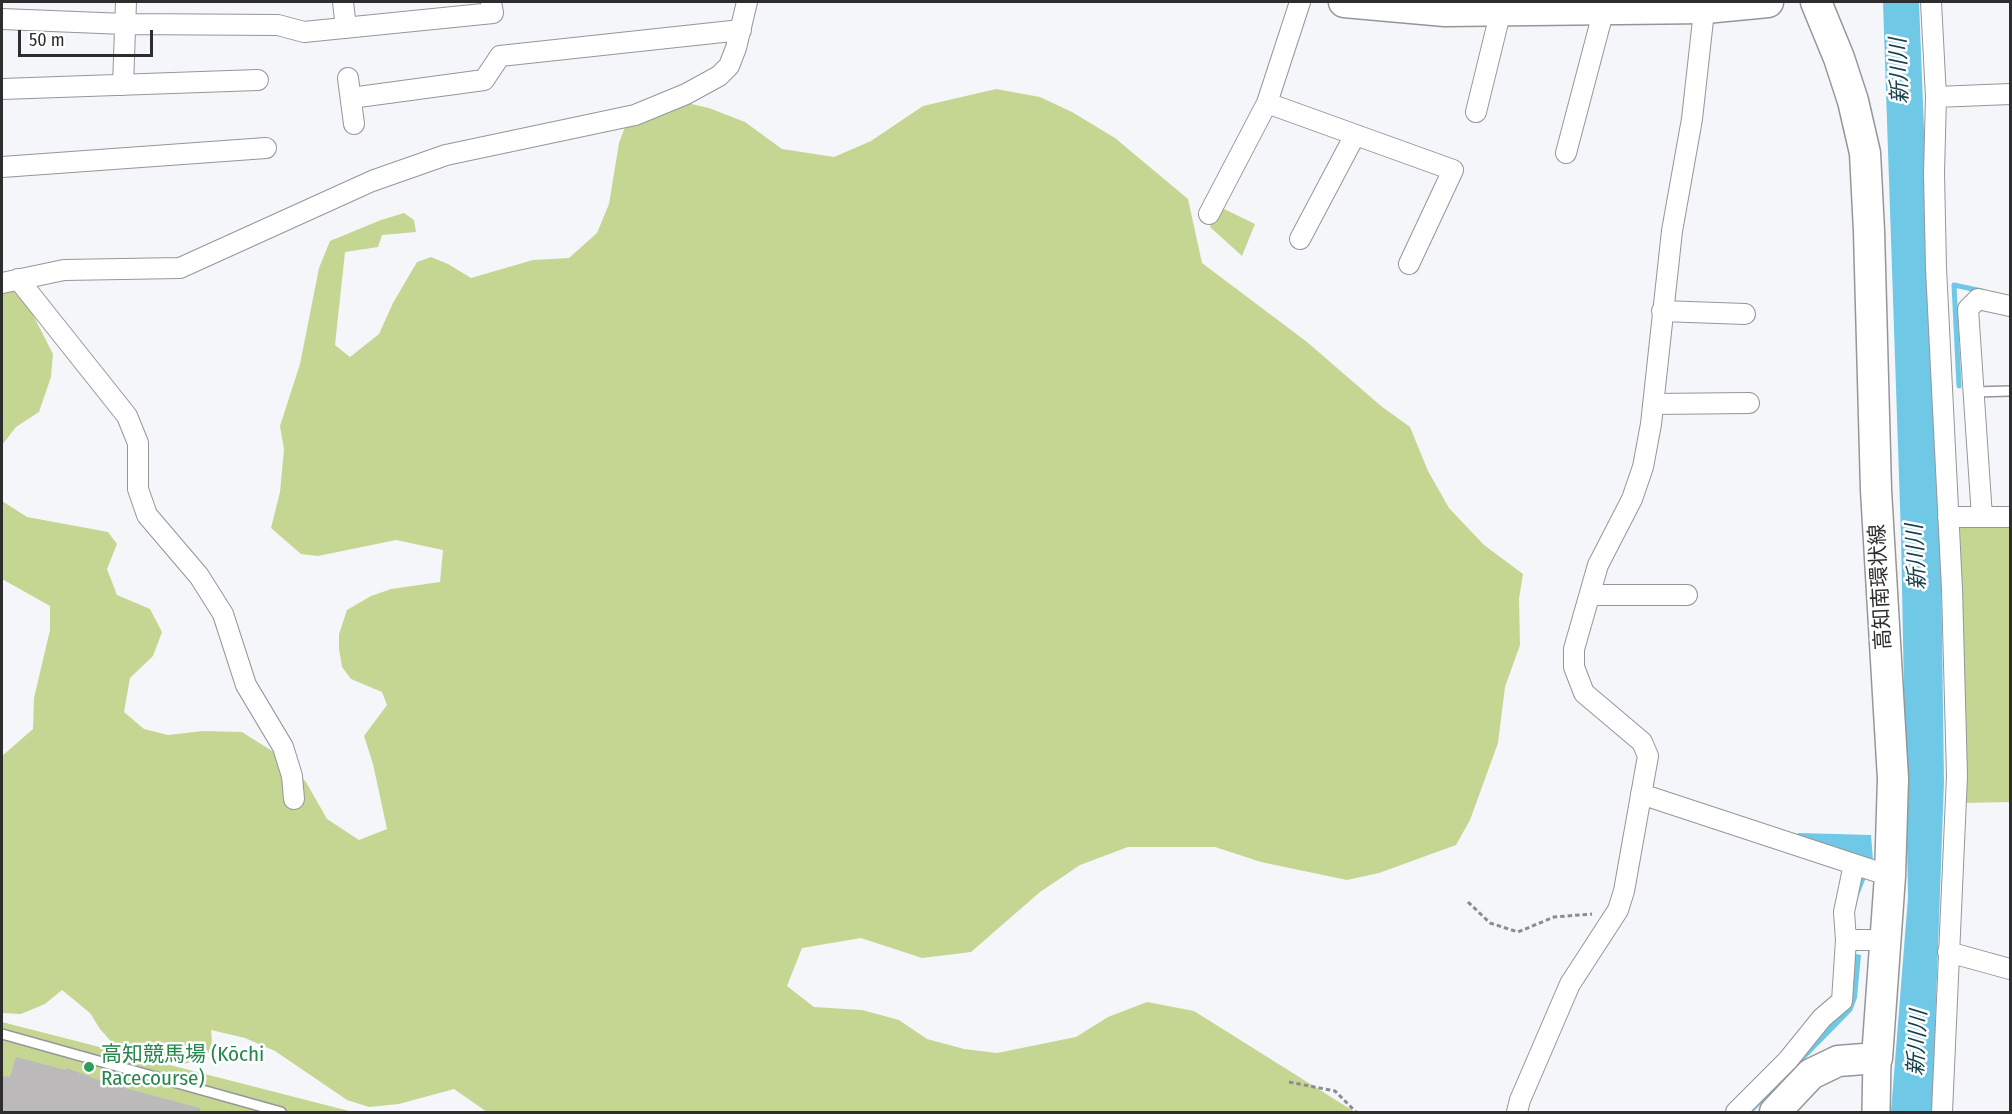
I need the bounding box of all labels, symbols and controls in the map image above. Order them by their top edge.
scale bar [21,18,156,56]
text: 50 m [29,29,65,51]
water label: 新川川 [1886,38,1914,104]
street label: 高知南環状線 [1865,523,1897,651]
water label: 新川川 [1902,523,1932,591]
water label: 新川川 [1903,1009,1933,1077]
place label: 高知競馬場 (Kōchi Racecourse) [101,1042,264,1092]
marker: 高知競馬場 (Kōchi Racecourse) [82,1060,96,1074]

